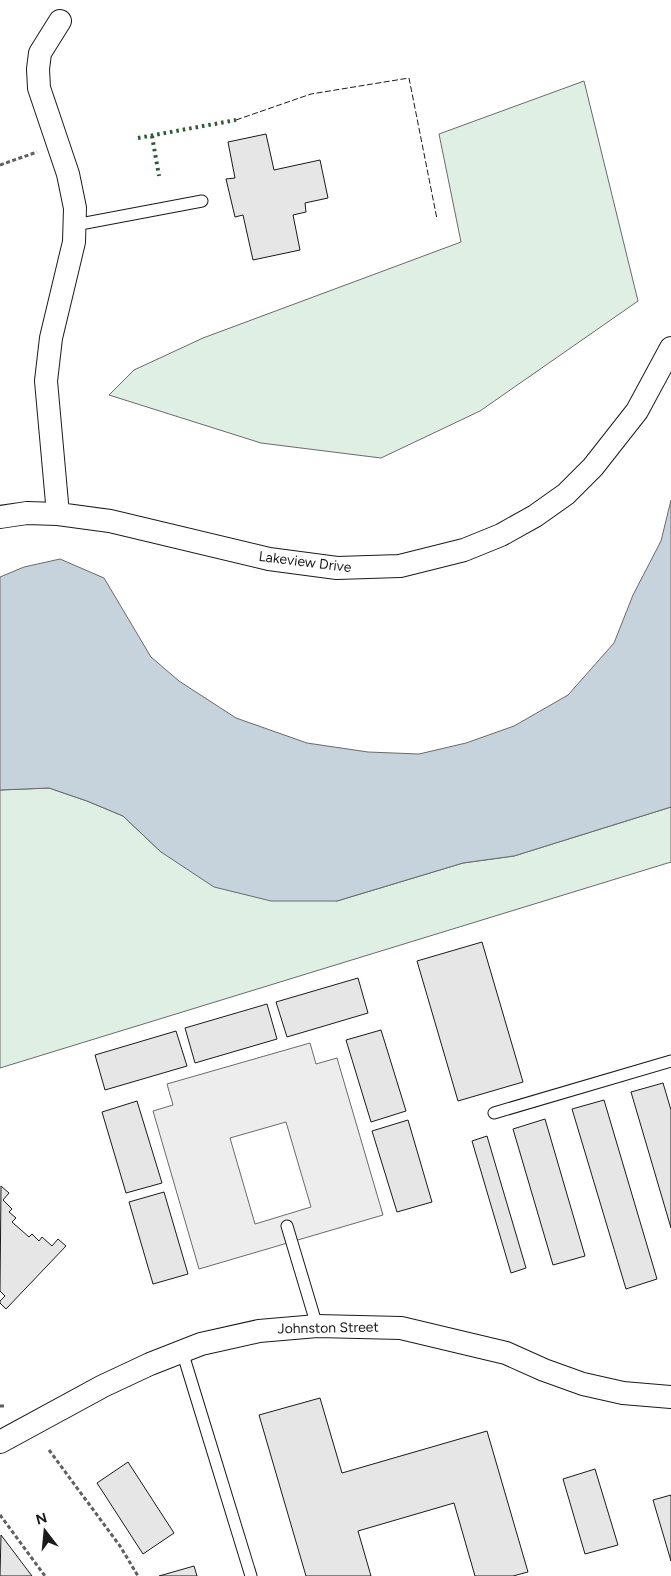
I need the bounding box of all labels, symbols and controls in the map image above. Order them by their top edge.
street label: Lakeview Drive [258,548,353,576]
street label: Johnston Street [277,1319,379,1337]
north arrow [20,1506,70,1556]
text: N [34,1509,49,1529]

